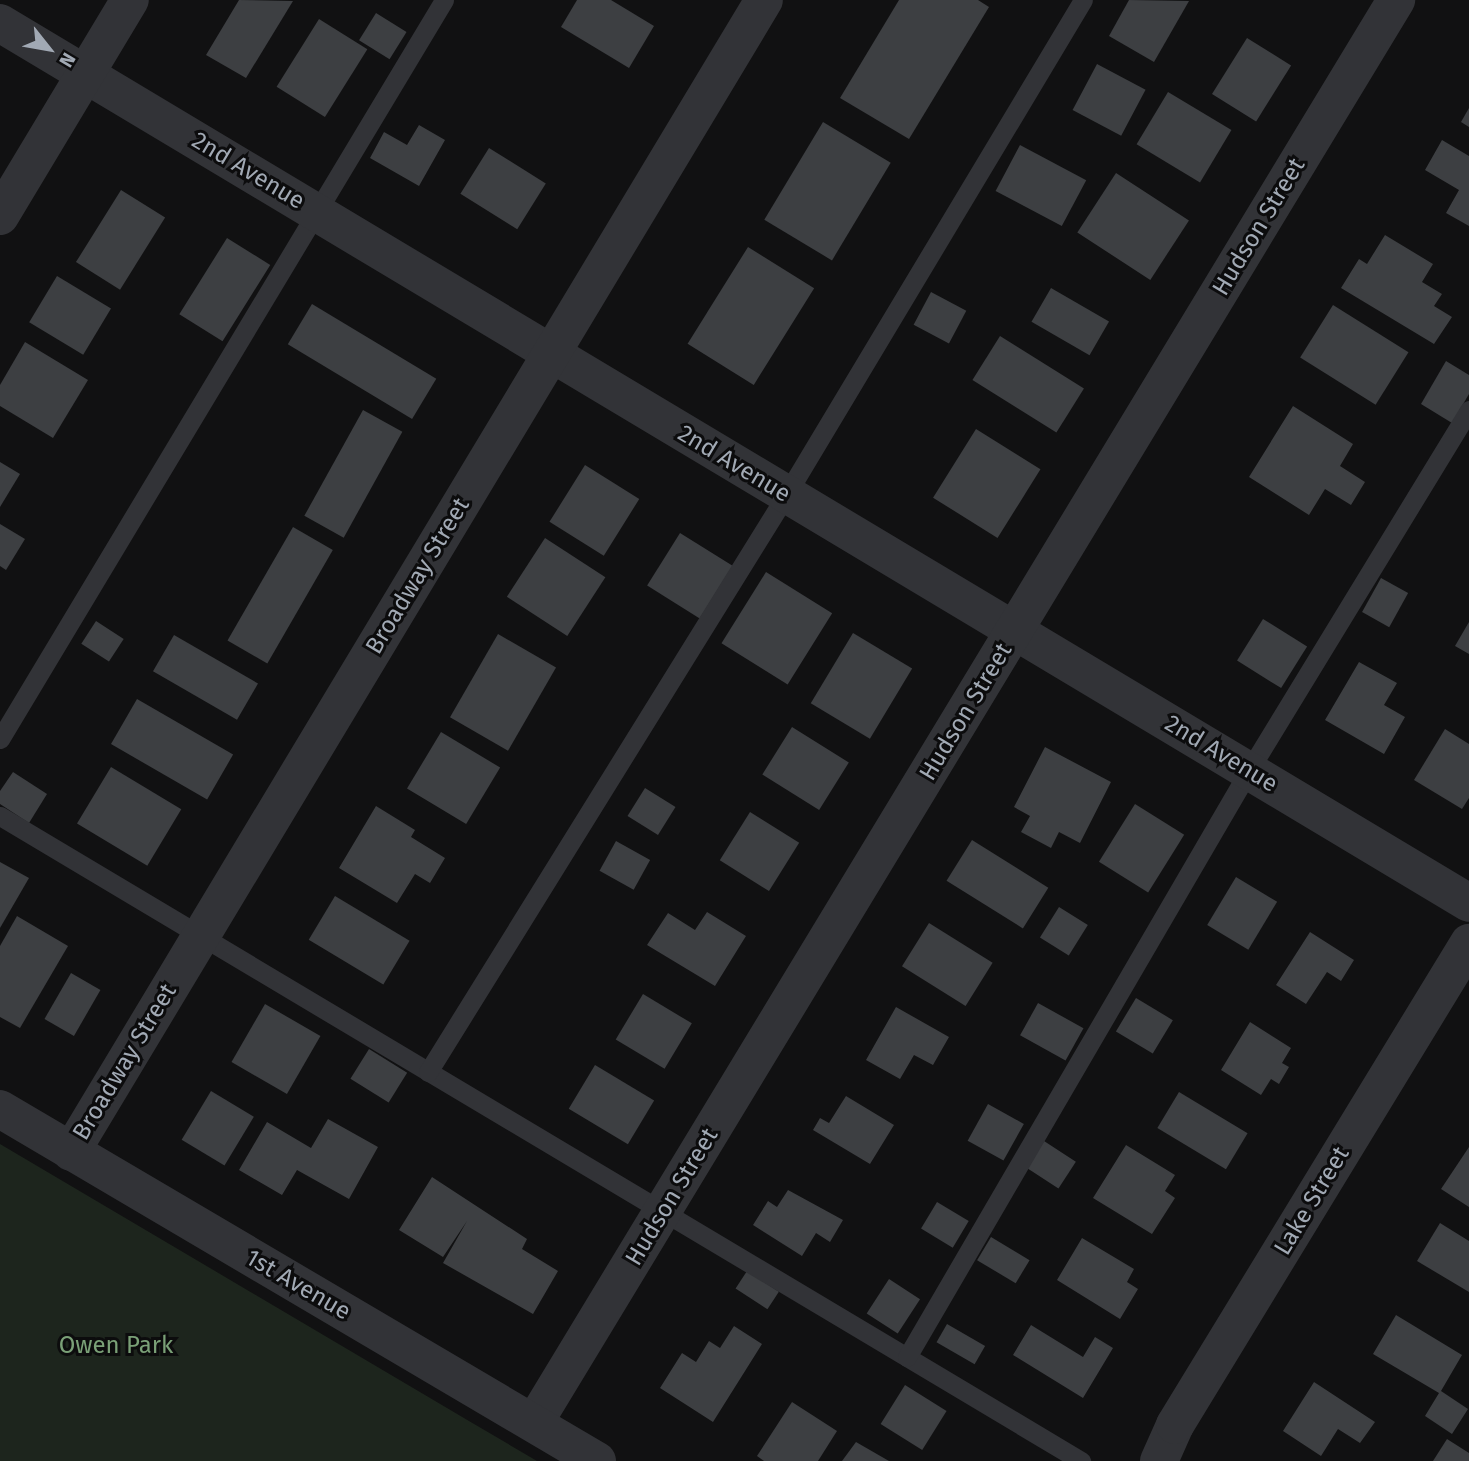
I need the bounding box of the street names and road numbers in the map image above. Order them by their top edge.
street label: 2nd Avenue [186,126,310,216]
street label: Hudson Street [1207,153,1311,301]
street label: 2nd Avenue [672,419,796,509]
street label: Broadway Street [360,493,476,659]
street label: Hudson Street [914,638,1018,786]
street label: 2nd Avenue [1159,709,1283,799]
street label: Broadway Street [67,979,183,1145]
street label: Hudson Street [620,1123,724,1271]
street label: Lake Street [1268,1142,1356,1260]
street label: 1st Avenue [240,1243,356,1327]

